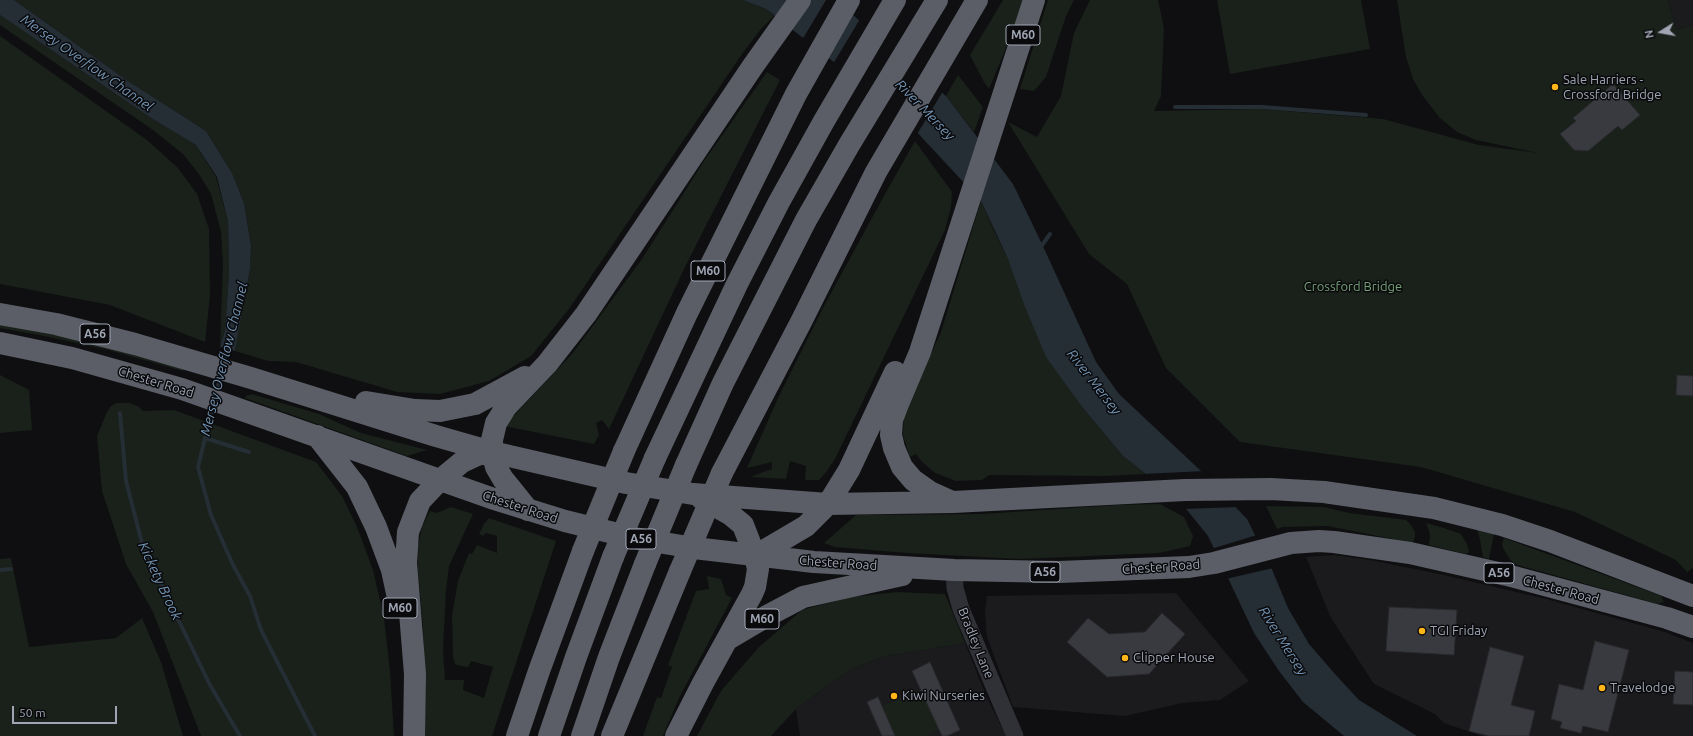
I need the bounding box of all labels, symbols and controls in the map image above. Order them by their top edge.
water label: Mersey Overflow Channel [17,11,157,115]
north arrow [1641,12,1681,52]
road number: M60 [1006,25,1040,45]
text: N [1643,29,1656,39]
place label: Sale Harriers - Crossford Bridge [1563,72,1661,103]
water label: River Mersey [892,76,958,144]
marker: Sale Harriers - Crossford Bridge [1550,82,1560,92]
road number: M60 [691,261,725,281]
park label: Crossford Bridge [1304,279,1402,295]
water label: Mersey Overflow Channel [197,280,251,438]
road number: A56 [80,324,110,344]
water label: River Mersey [1063,346,1125,418]
street label: Chester Road [116,363,196,401]
street label: Chester Road [480,487,560,527]
road number: A56 [626,529,656,549]
water label: Kickety Brook [135,539,185,623]
street label: Chester Road [798,552,878,574]
street label: Chester Road [1121,556,1201,578]
road number: A56 [1030,562,1060,582]
road number: A56 [1484,563,1514,583]
street label: Chester Road [1521,572,1601,608]
road number: M60 [383,598,417,618]
water label: River Mersey [1255,603,1311,679]
street label: Bradley Lane [955,605,997,681]
road number: M60 [745,609,779,629]
place label: TGI Friday [1430,623,1487,639]
marker: TGI Friday [1417,626,1427,636]
place label: Clipper House [1133,650,1215,666]
marker: Clipper House [1120,653,1130,663]
place label: Travelodge [1610,680,1675,696]
marker: Travelodge [1597,683,1607,693]
place label: Kiwi Nurseries [902,688,985,704]
marker: Kiwi Nurseries [889,691,899,701]
scale bar [14,698,119,724]
text: 50 m [19,706,46,719]

